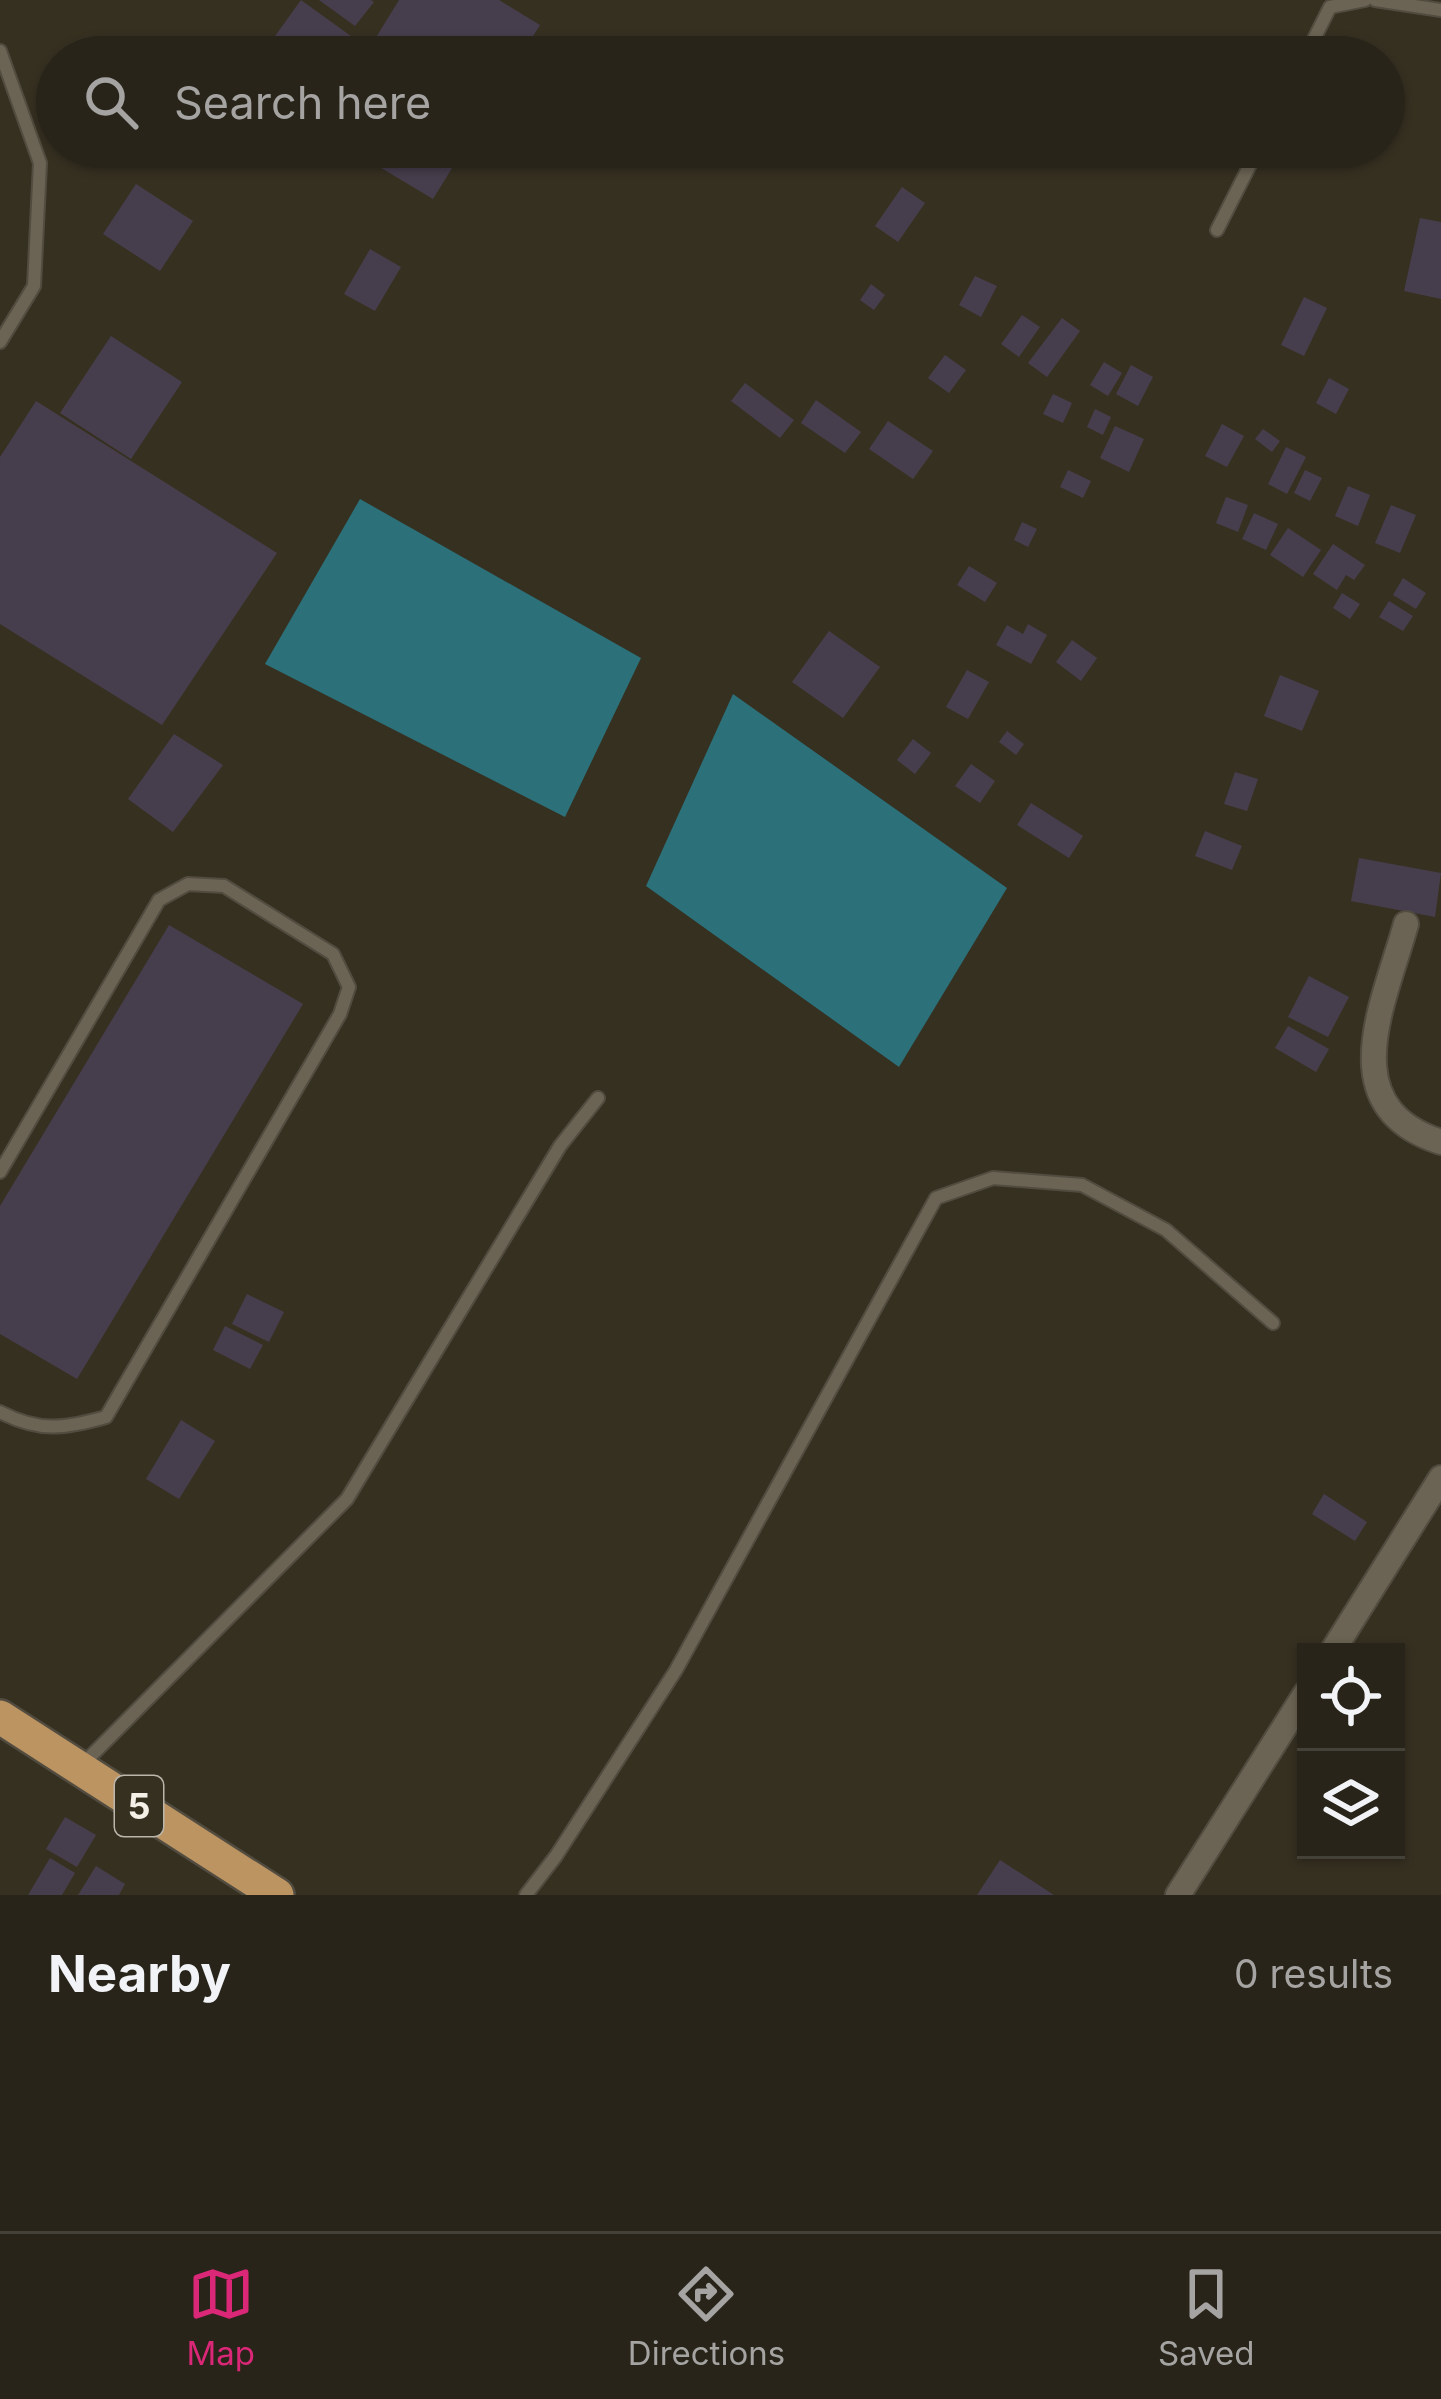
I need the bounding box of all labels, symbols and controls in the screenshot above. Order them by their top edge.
search box [36,36,1405,168]
icon: search [78,69,144,135]
text: Search here [174,75,431,130]
map controls [1297,1643,1405,1859]
button: locate [1297,1643,1405,1751]
button: layers [1297,1751,1405,1859]
road number: 5 [115,1776,163,1836]
text: Nearby [48,1943,231,2004]
text: 0 results [1234,1950,1393,1997]
tab: Map [186,2261,255,2373]
tab: Directions [628,2261,785,2373]
tab: Saved [1158,2261,1255,2373]

